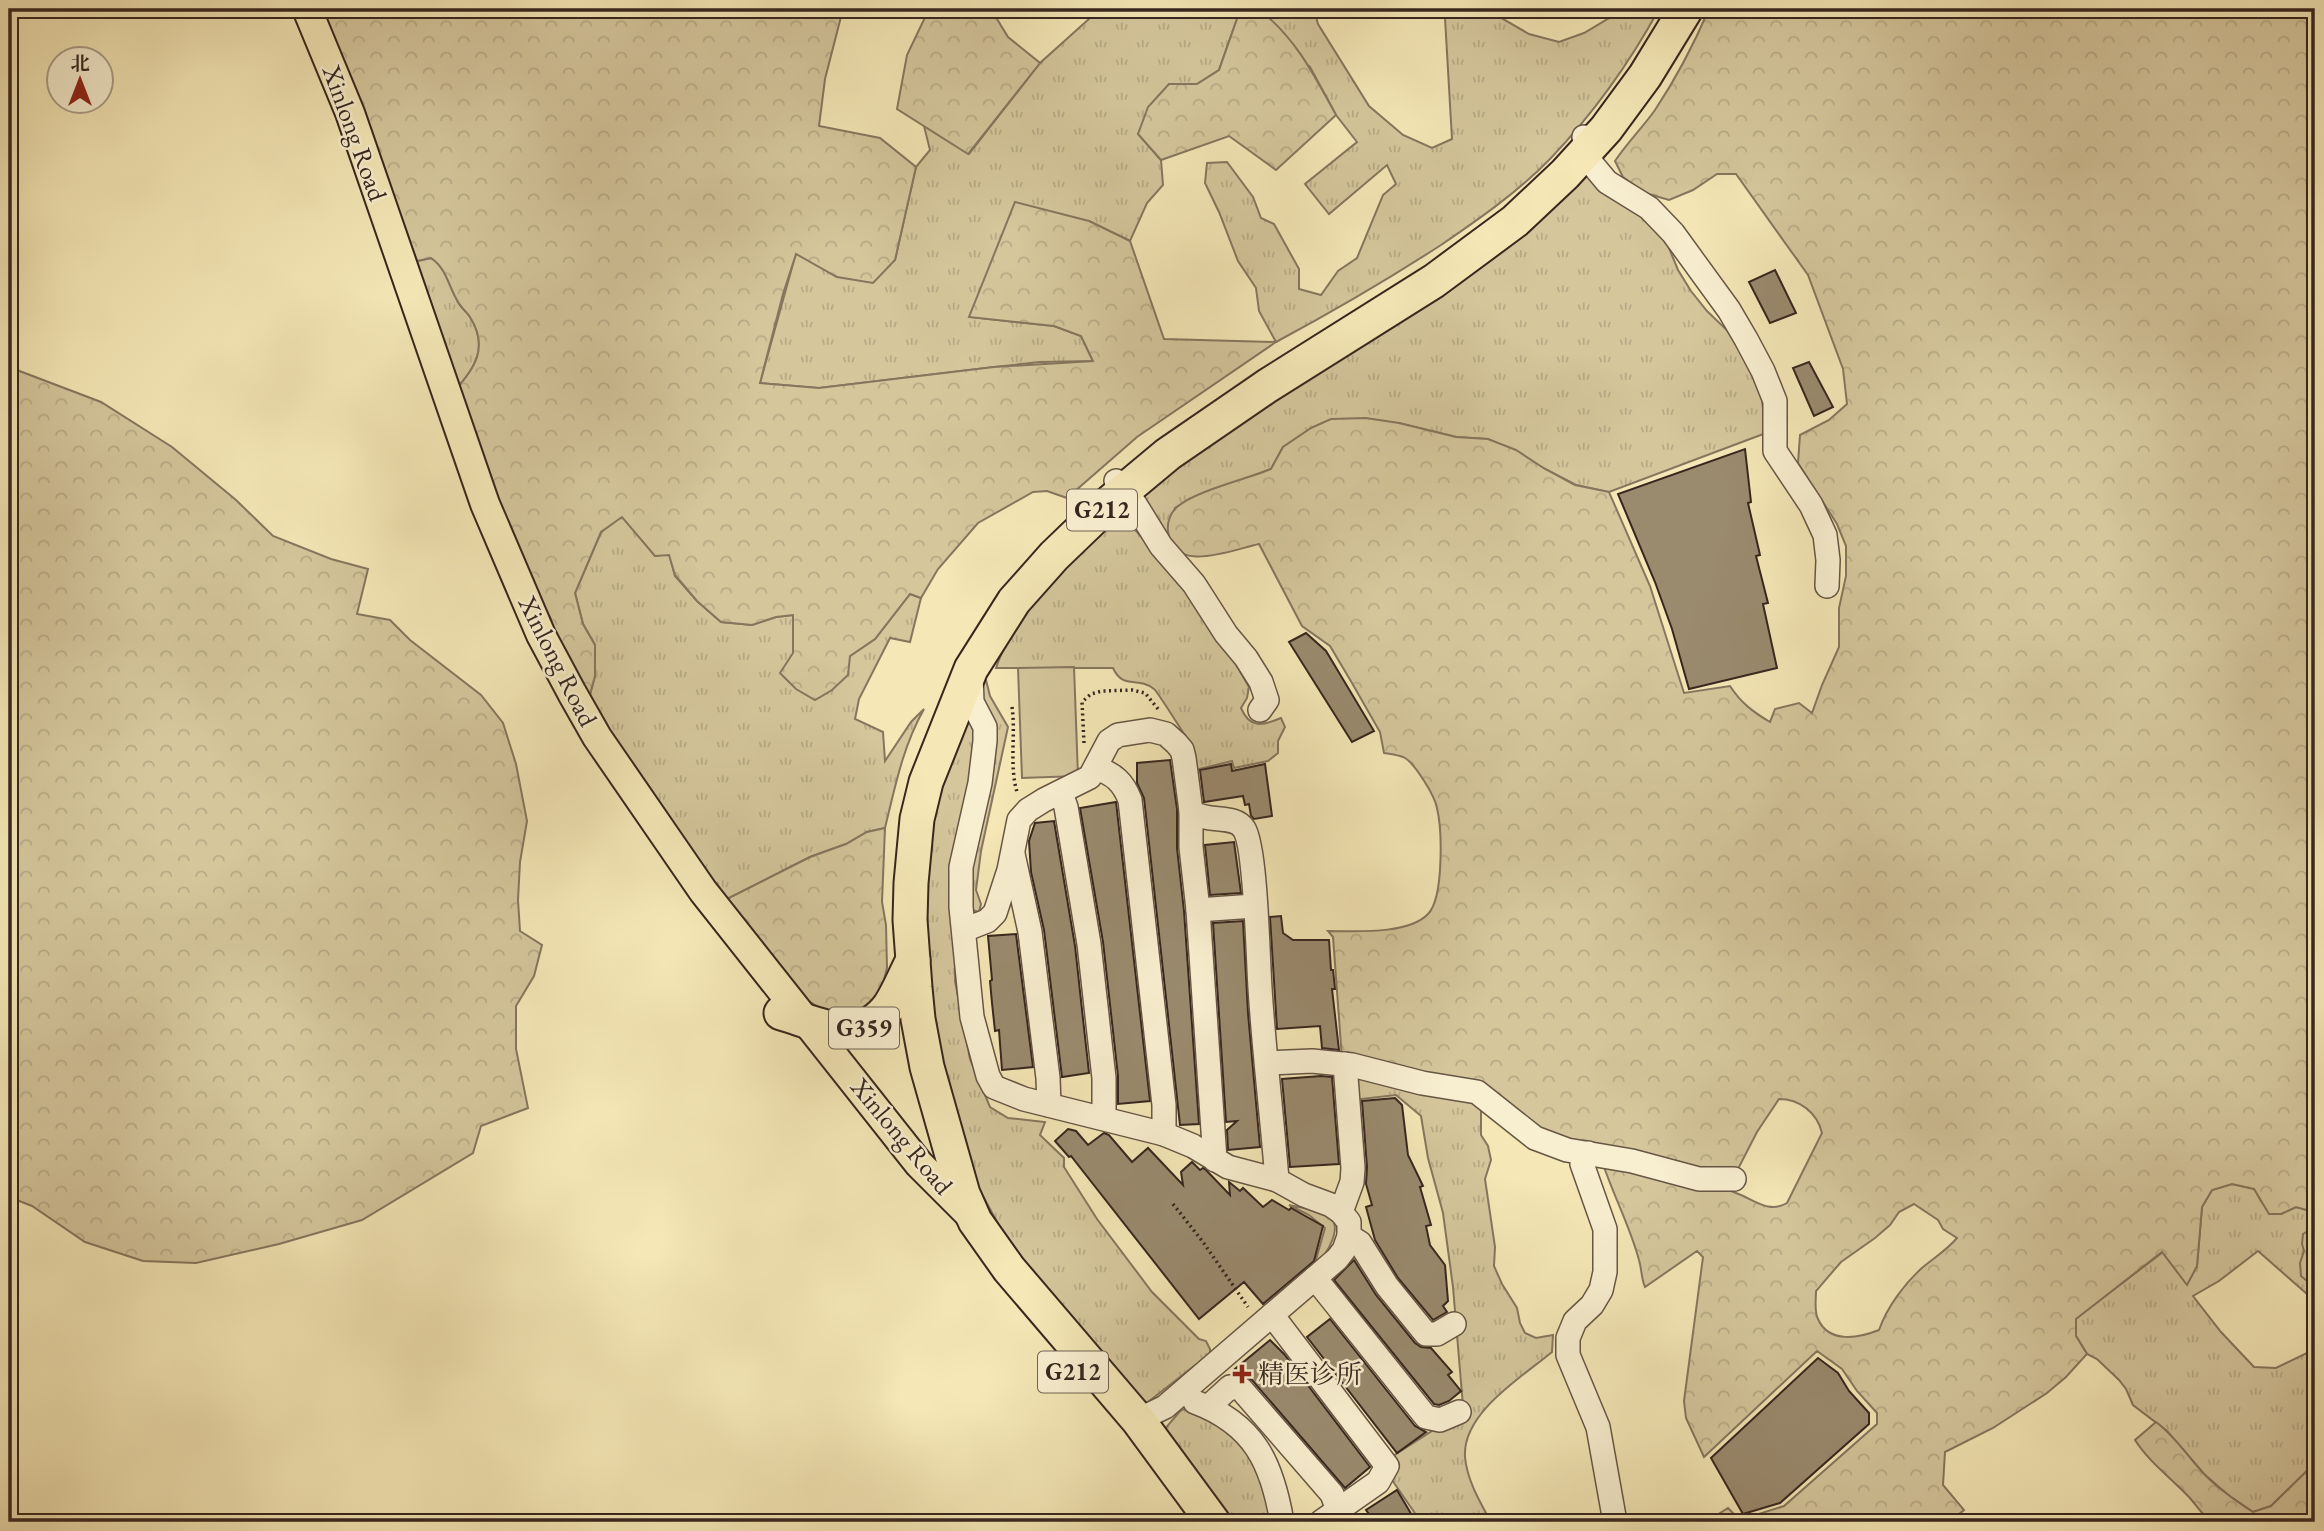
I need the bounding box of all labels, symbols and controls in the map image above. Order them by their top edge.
north arrow [46,46,116,116]
text: 北 [70,51,90,76]
street label: Xinlong Road [314,59,396,206]
road number: G212 [1067,490,1137,530]
street label: Xinlong Road [510,589,606,733]
road number: G359 [829,1008,899,1048]
street label: Xinlong Road [843,1070,961,1202]
road number: G212 [1038,1352,1108,1392]
place label: 精医诊所 [1258,1357,1362,1391]
marker: 精医诊所 [1232,1364,1252,1384]

